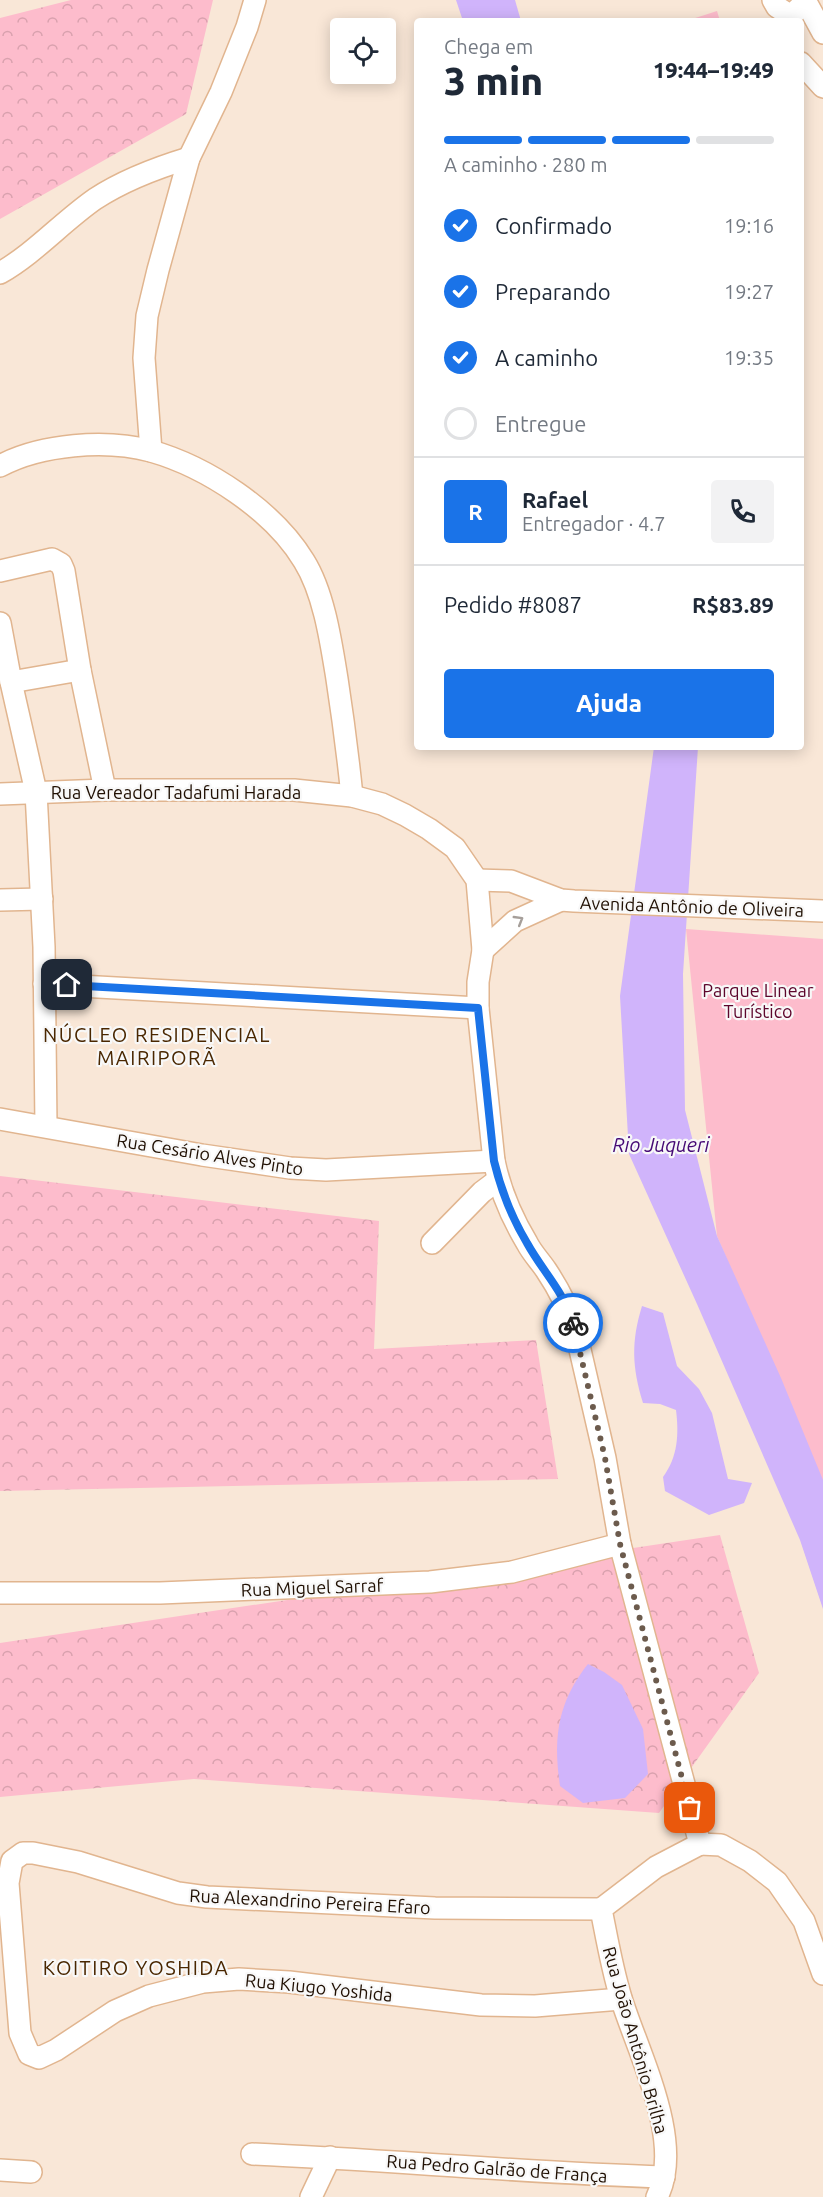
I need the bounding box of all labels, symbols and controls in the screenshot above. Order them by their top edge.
map controls [330,18,396,84]
button: locate [330,18,396,84]
text: Chega em [444,35,533,58]
text: 19:44–19:49 [653,57,774,82]
text: 3 min [444,59,543,102]
text: A caminho · 280 m [444,153,608,176]
icon: check [444,209,477,242]
text: Confirmado [495,213,612,238]
text: 19:16 [724,214,774,237]
icon: check [444,275,477,308]
text: Preparando [495,279,611,304]
text: 19:27 [724,280,774,303]
icon: check [444,341,477,374]
text: A caminho [495,345,598,370]
text: 19:35 [724,346,774,369]
text: Entregue [495,411,586,436]
button: phone [711,480,774,543]
text: Rafael [522,487,588,512]
text: R [468,499,483,524]
text: Entregador · 4.7 [522,512,665,535]
text: Pedido #8087 [444,592,582,617]
text: R$83.89 [692,592,774,617]
button: Ajuda [444,669,774,738]
street label: Rua Vereador Tadafumi Harada [51,782,301,802]
street label: Avenida Antônio de Oliveira [580,892,804,920]
one-way arrow [513,916,523,928]
pin [41,959,92,1010]
icon: home [50,968,83,1001]
park label: Parque Linear Turístico [702,980,814,1021]
district label: NÚCLEO RESIDENCIAL MAIRIPORÃ [43,1023,271,1069]
street label: Rua Cesário Alves Pinto [115,1129,305,1179]
water label: Rio Juqueri [612,1133,711,1156]
courier [543,1293,603,1353]
icon: bike [557,1307,590,1340]
street label: Rua Miguel Sarraf [240,1575,384,1599]
pin [664,1782,715,1833]
icon: bag [673,1791,706,1824]
street label: Rua Alexandrino Pereira Efaro [189,1885,431,1917]
street label: Rua João Antônio Brilha [600,1944,672,2136]
district label: KOITIRO YOSHIDA [43,1956,229,1979]
street label: Rua Kiugo Yoshida [244,1969,394,2005]
street label: Rua Pedro Galrão de França [386,2150,608,2186]

